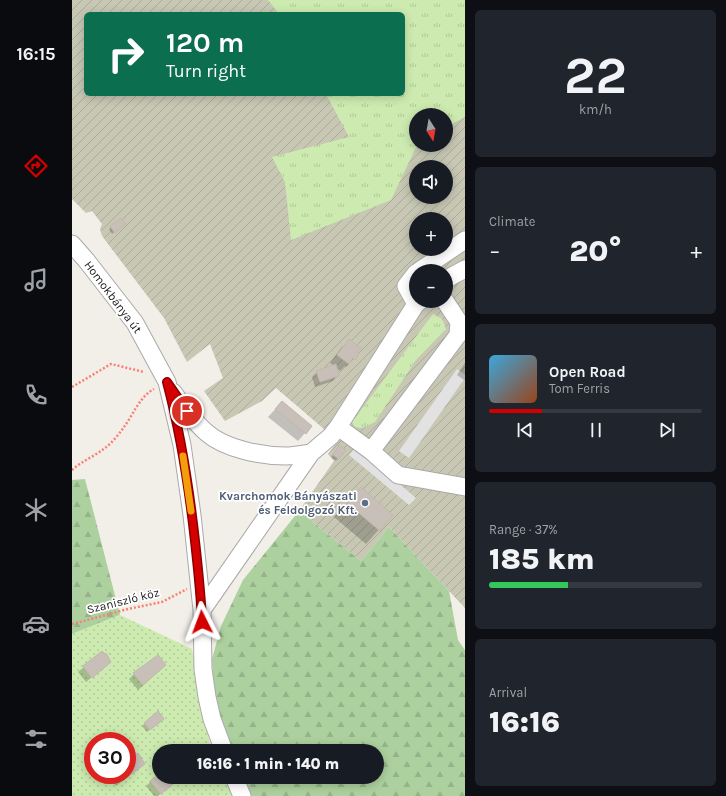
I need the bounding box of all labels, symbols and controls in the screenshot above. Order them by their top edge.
text: 120 m [166,26,244,59]
icon: right [100,28,152,80]
text: 16:15 [16,43,56,65]
text: 22 [564,45,627,106]
text: Turn right [166,60,246,82]
text: km/h [579,102,612,117]
north arrow [409,108,453,152]
map controls [409,108,453,308]
icon: directions [22,152,50,180]
button: sound [409,160,453,204]
button: + [409,212,453,256]
text: Climate [489,214,535,229]
text: 20° [569,233,622,269]
text: − [489,238,501,264]
text: + [690,238,702,264]
street label: Homokbánya út [81,258,145,336]
button: − [409,264,453,308]
icon: music [22,266,50,294]
text: Open Road [549,363,626,381]
icon: phone [22,381,50,409]
text: Tom Ferris [549,381,610,396]
pin [170,394,204,428]
icon: arrive [176,400,198,422]
icon: previous [514,419,536,441]
icon: pause [585,419,607,441]
icon: next [656,419,678,441]
place label: Kvarchomok Bányászati és Feldolgozó Kft. [219,489,357,517]
icon: climate [22,496,50,524]
marker: Kvarchomok Bányászati és Feldolgozó Kft. [360,498,370,508]
text: Range · 37% [489,522,558,537]
text: 185 km [489,541,595,577]
street label: Szaniszló köz [85,585,161,617]
position arrow [181,601,223,643]
icon: car [22,610,50,638]
text: Arrival [489,685,527,700]
text: 16:16 [489,704,560,740]
icon: filters [22,725,50,753]
speed limit sign: 30 [84,732,136,784]
text: 16:16 · 1 min · 140 m [197,755,339,773]

